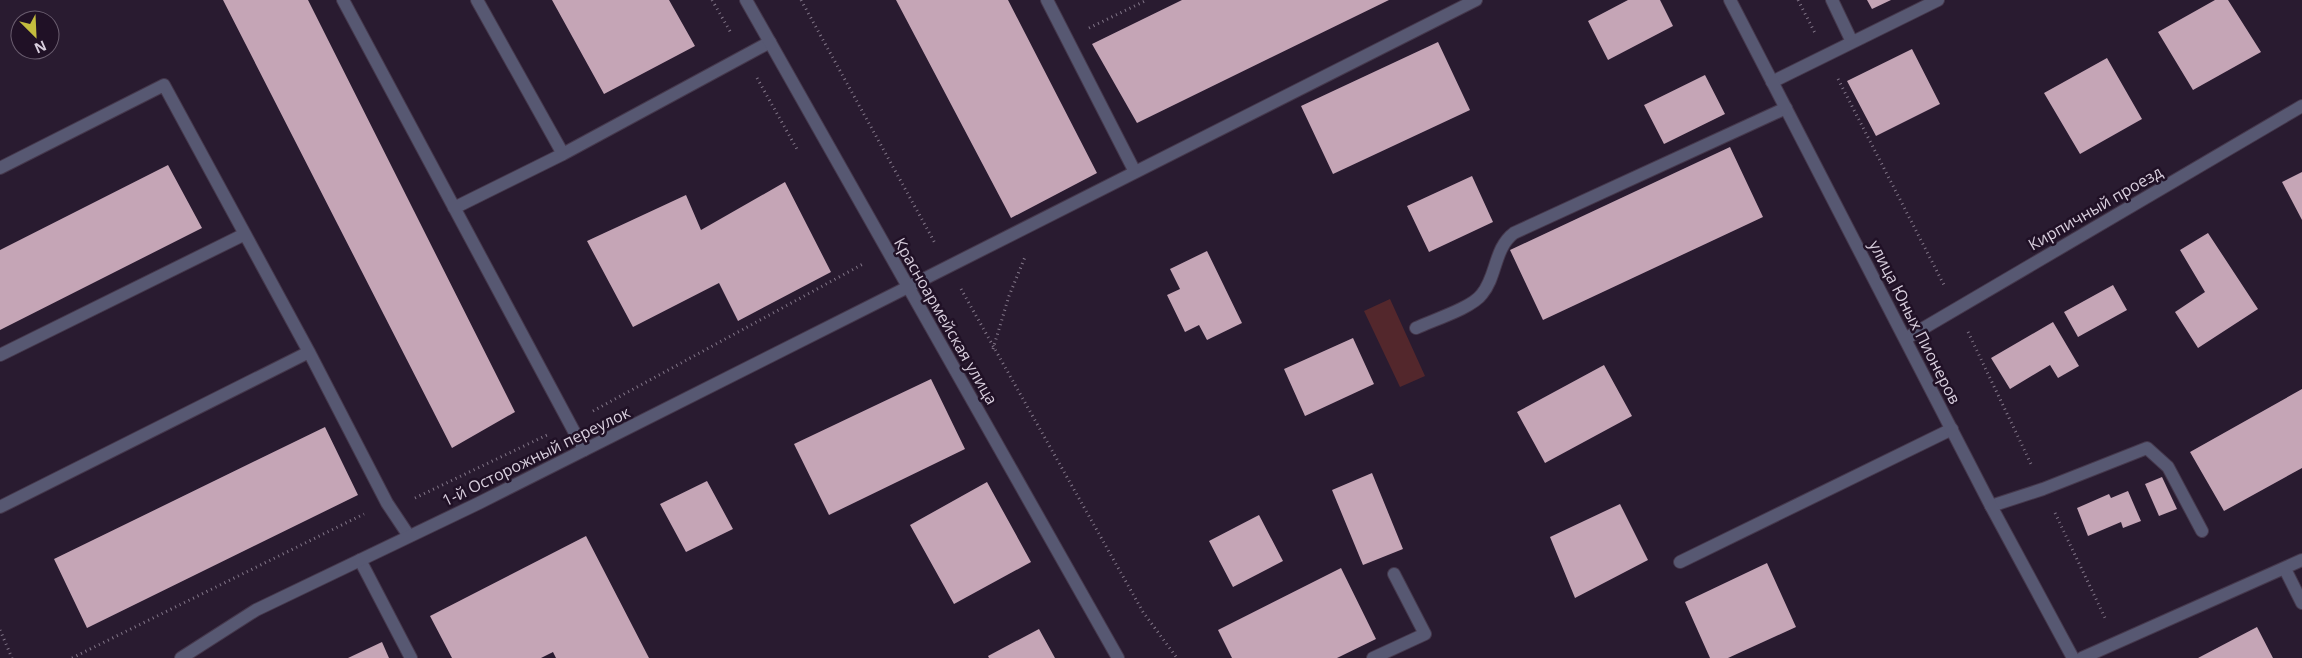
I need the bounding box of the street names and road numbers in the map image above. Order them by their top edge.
street label: Кирпичный проезд [2024,161,2166,255]
street label: Красноармейская улица [889,233,1003,409]
street label: улица Юных Пионеров [1864,236,1966,408]
street label: 1-й Осторожный переулок [438,401,634,511]

